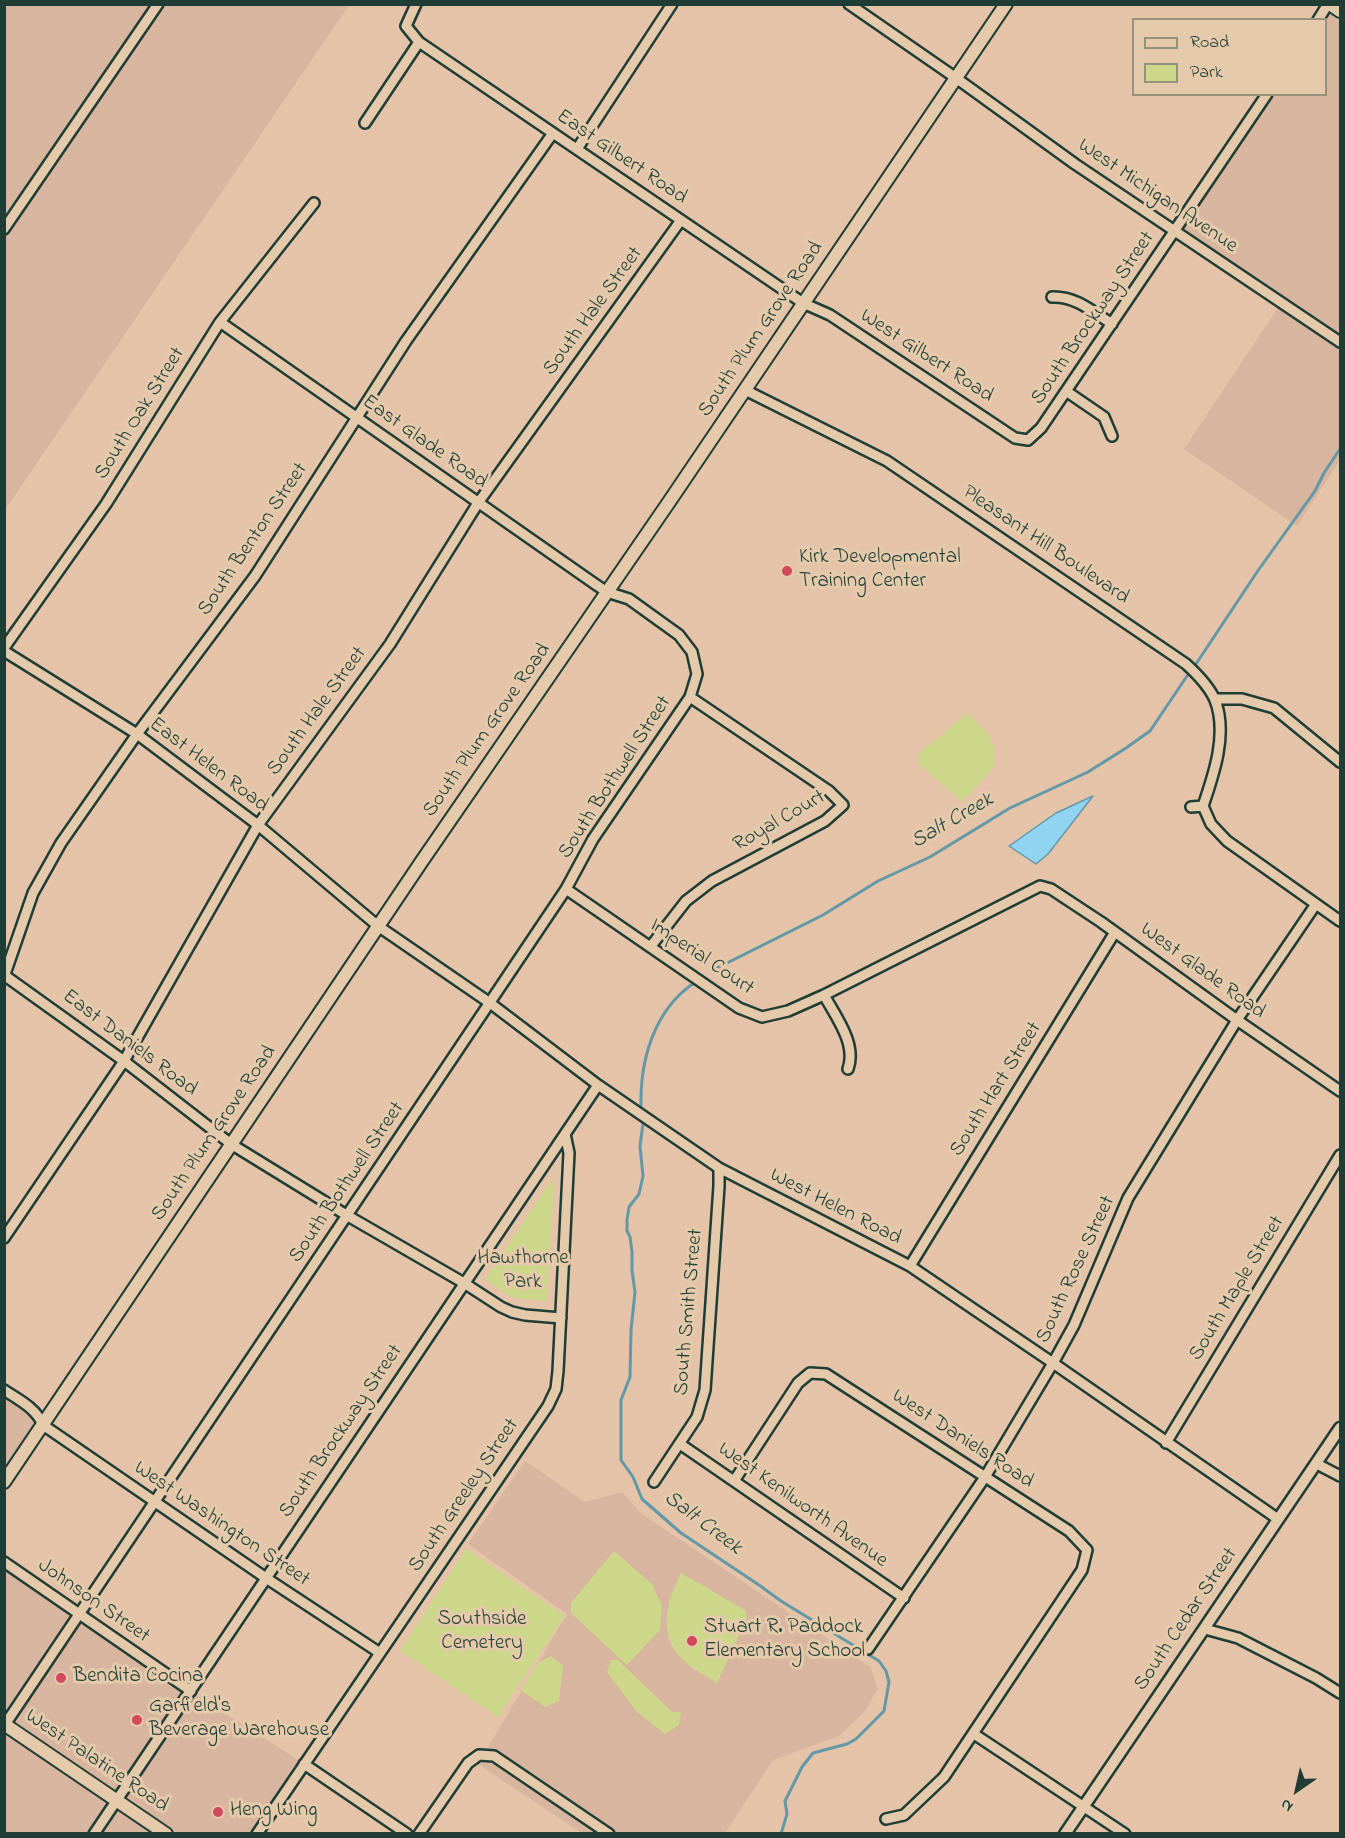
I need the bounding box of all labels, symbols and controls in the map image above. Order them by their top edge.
legend [1132,18,1327,96]
text: Road [1190,30,1229,56]
text: Park [1190,60,1223,86]
street label: East Gilbert Road [551,105,691,211]
street label: West Michigan Avenue [1072,134,1242,260]
street label: South Brockway Street [1027,228,1161,410]
street label: South Plum Grove Road [694,237,830,423]
street label: South Hale Street [539,243,649,381]
street label: West Gilbert Road [855,304,997,410]
street label: South Oak Street [90,343,192,485]
street label: East Glade Road [356,390,492,496]
street label: South Benton Street [193,459,315,621]
street label: Pleasant Hill Boulevard [957,481,1133,611]
place label: Kirk Developmental Training Center [799,546,961,596]
marker: Kirk Developmental Training Center [780,564,794,578]
street label: South Plum Grove Road [419,639,557,823]
street label: South Hale Street [263,643,373,781]
street label: South Bothwell Street [554,692,678,864]
street label: East Helen Road [143,713,273,819]
street label: Royal Court [729,786,831,858]
water label: Salt Creek [907,788,999,856]
street label: Imperial Court [644,914,758,1002]
street label: West Glade Road [1134,918,1270,1026]
street label: East Daniels Road [57,985,201,1103]
street label: South Hart Street [946,1018,1048,1162]
street label: South Plum Grove Road [147,1041,283,1227]
street label: South Bothwell Street [285,1098,411,1268]
street label: West Helen Road [765,1164,905,1252]
street label: South Rose Street [1032,1192,1122,1348]
street label: South Maple Street [1185,1212,1291,1366]
street label: South Smith Street [670,1228,710,1396]
park label: Hawthorne Park [477,1247,569,1297]
street label: South Brockway Street [275,1341,409,1523]
street label: West Daniels Road [886,1385,1038,1495]
street label: South Greeley Street [404,1414,526,1578]
street label: West Kenilworth Avenue [712,1438,892,1574]
street label: West Washington Street [128,1457,314,1593]
water label: Salt Creek [658,1486,746,1562]
street label: South Cedar Street [1130,1544,1244,1696]
street label: Johnson Street [32,1554,154,1650]
park label: Southside Cemetery [437,1608,527,1658]
place label: Stuart R. Paddock Elementary School [704,1616,865,1666]
marker: Stuart R. Paddock Elementary School [685,1634,699,1648]
place label: Bendita Cocina [73,1665,203,1691]
marker: Bendita Cocina [54,1671,68,1685]
place label: Garfield's Beverage Warehouse [149,1695,329,1745]
street label: West Palatine Road [20,1705,172,1819]
marker: Garfield's Beverage Warehouse [130,1713,144,1727]
north arrow [1267,1760,1327,1820]
text: N [1276,1792,1298,1818]
place label: Heng Wing [230,1799,318,1825]
marker: Heng Wing [211,1805,225,1819]

